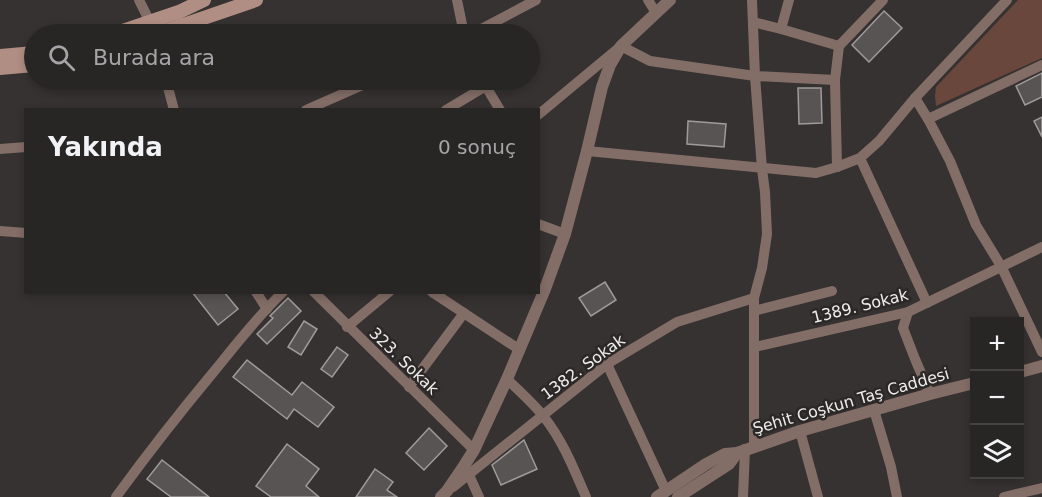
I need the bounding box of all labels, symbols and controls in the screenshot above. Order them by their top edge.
search box [24,24,540,90]
icon: search [45,41,78,74]
text: Burada ara [93,45,215,70]
text: Yakında [48,132,163,162]
text: 0 sonuç [438,135,516,159]
street label: 1389. Sokak [810,285,911,327]
map controls [970,317,1024,479]
button: + [970,317,1024,371]
street label: 323. Sokak [365,323,443,399]
street label: 1382. Sokak [537,330,629,404]
street label: Şehit Coşkun Taş Caddesi [750,364,952,438]
button: − [970,371,1024,425]
button: layers [970,425,1024,479]

